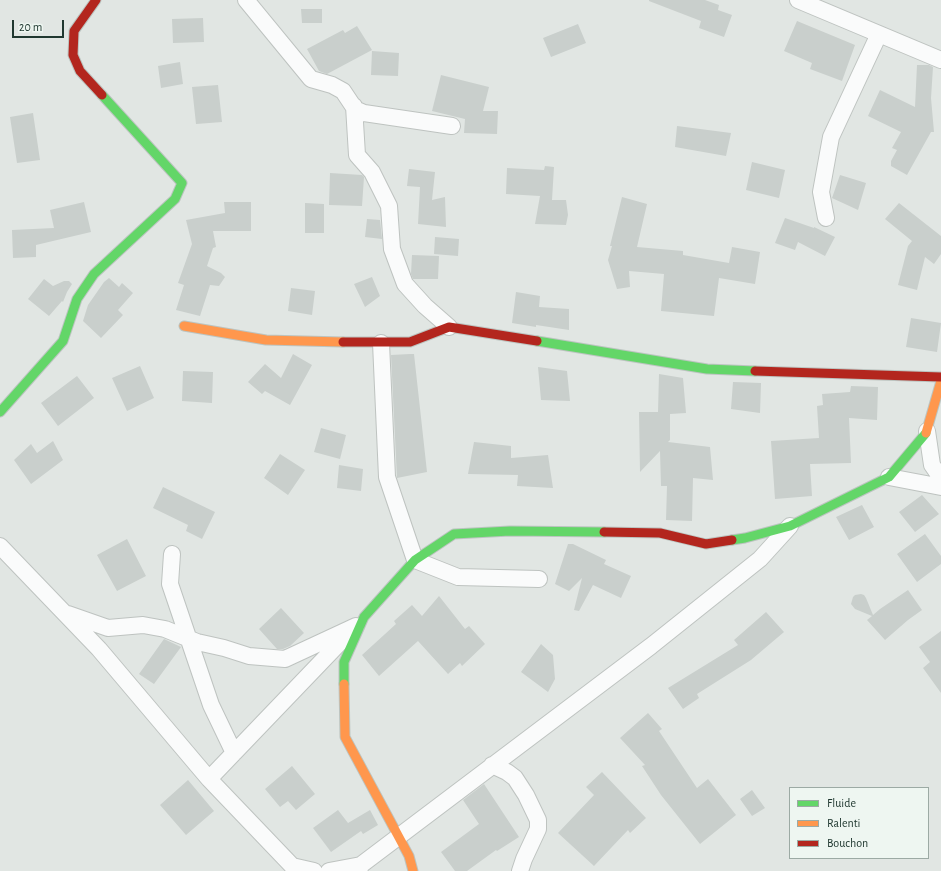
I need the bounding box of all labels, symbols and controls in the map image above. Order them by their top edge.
scale bar [14,12,66,38]
text: 20 m [19,21,42,33]
legend [789,787,929,859]
text: Fluide [827,797,856,809]
text: Ralenti [827,817,860,829]
text: Bouchon [827,837,868,849]

